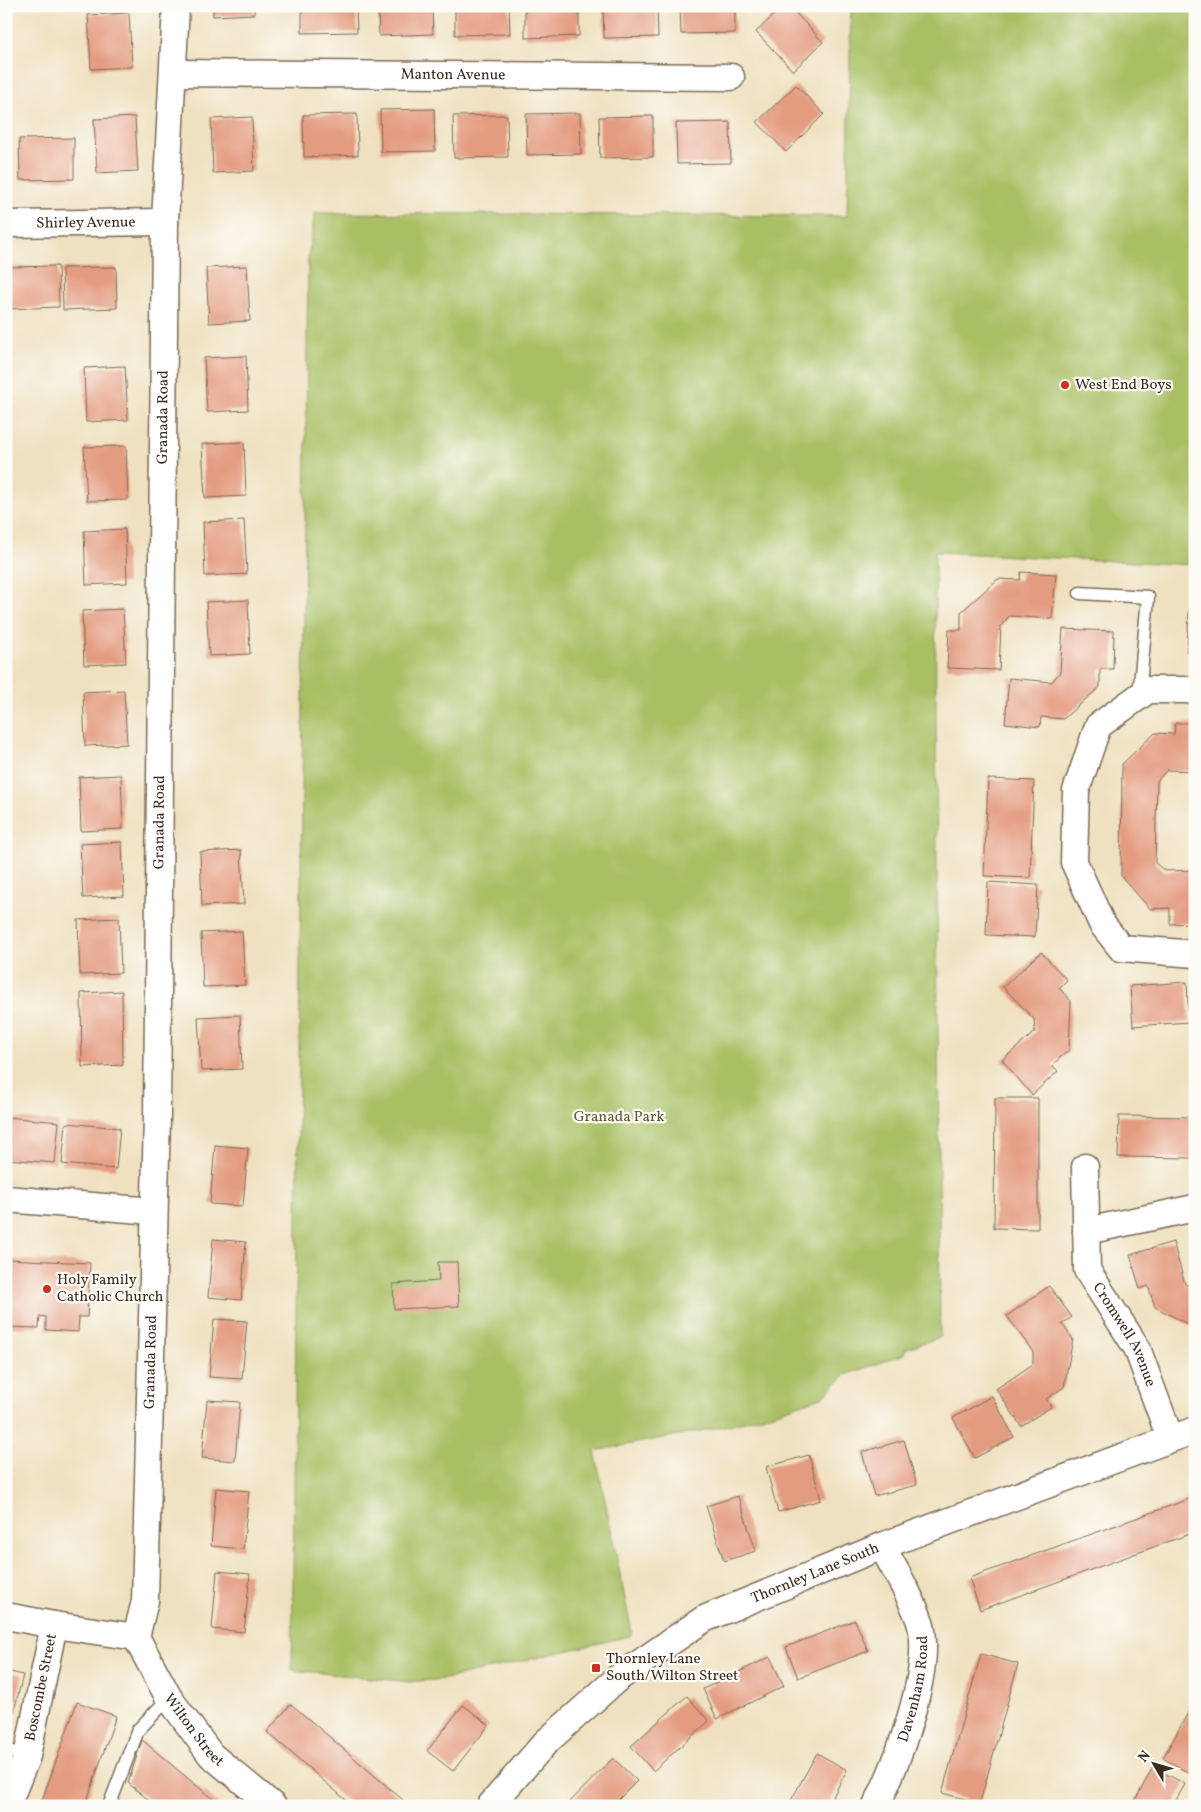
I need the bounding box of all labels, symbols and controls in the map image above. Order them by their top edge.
street label: Manton Avenue [401,64,505,86]
street label: Shirley Avenue [36,212,136,234]
street label: Granada Road [152,370,174,464]
place label: West End Boys [1075,375,1172,396]
marker: West End Boys [1059,379,1071,391]
street label: Granada Road [149,775,171,869]
park label: Granada Park [574,1107,664,1128]
place label: Holy Family Catholic Church [57,1270,164,1308]
street label: Cromwell Avenue [1087,1278,1161,1390]
marker: Holy Family Catholic Church [41,1283,53,1295]
street label: Granada Road [139,1315,163,1409]
street label: Thornley Lane South [748,1538,883,1609]
street label: Boscombe Street [20,1632,62,1743]
street label: Davenham Road [893,1635,934,1745]
place label: Thornley Lane South/Wilton Street [606,1649,738,1687]
marker: Thornley Lane South/Wilton Street [590,1662,602,1674]
street label: Wilton Street [159,1689,228,1772]
north arrow [1128,1740,1178,1790]
text: N [1134,1747,1156,1767]

